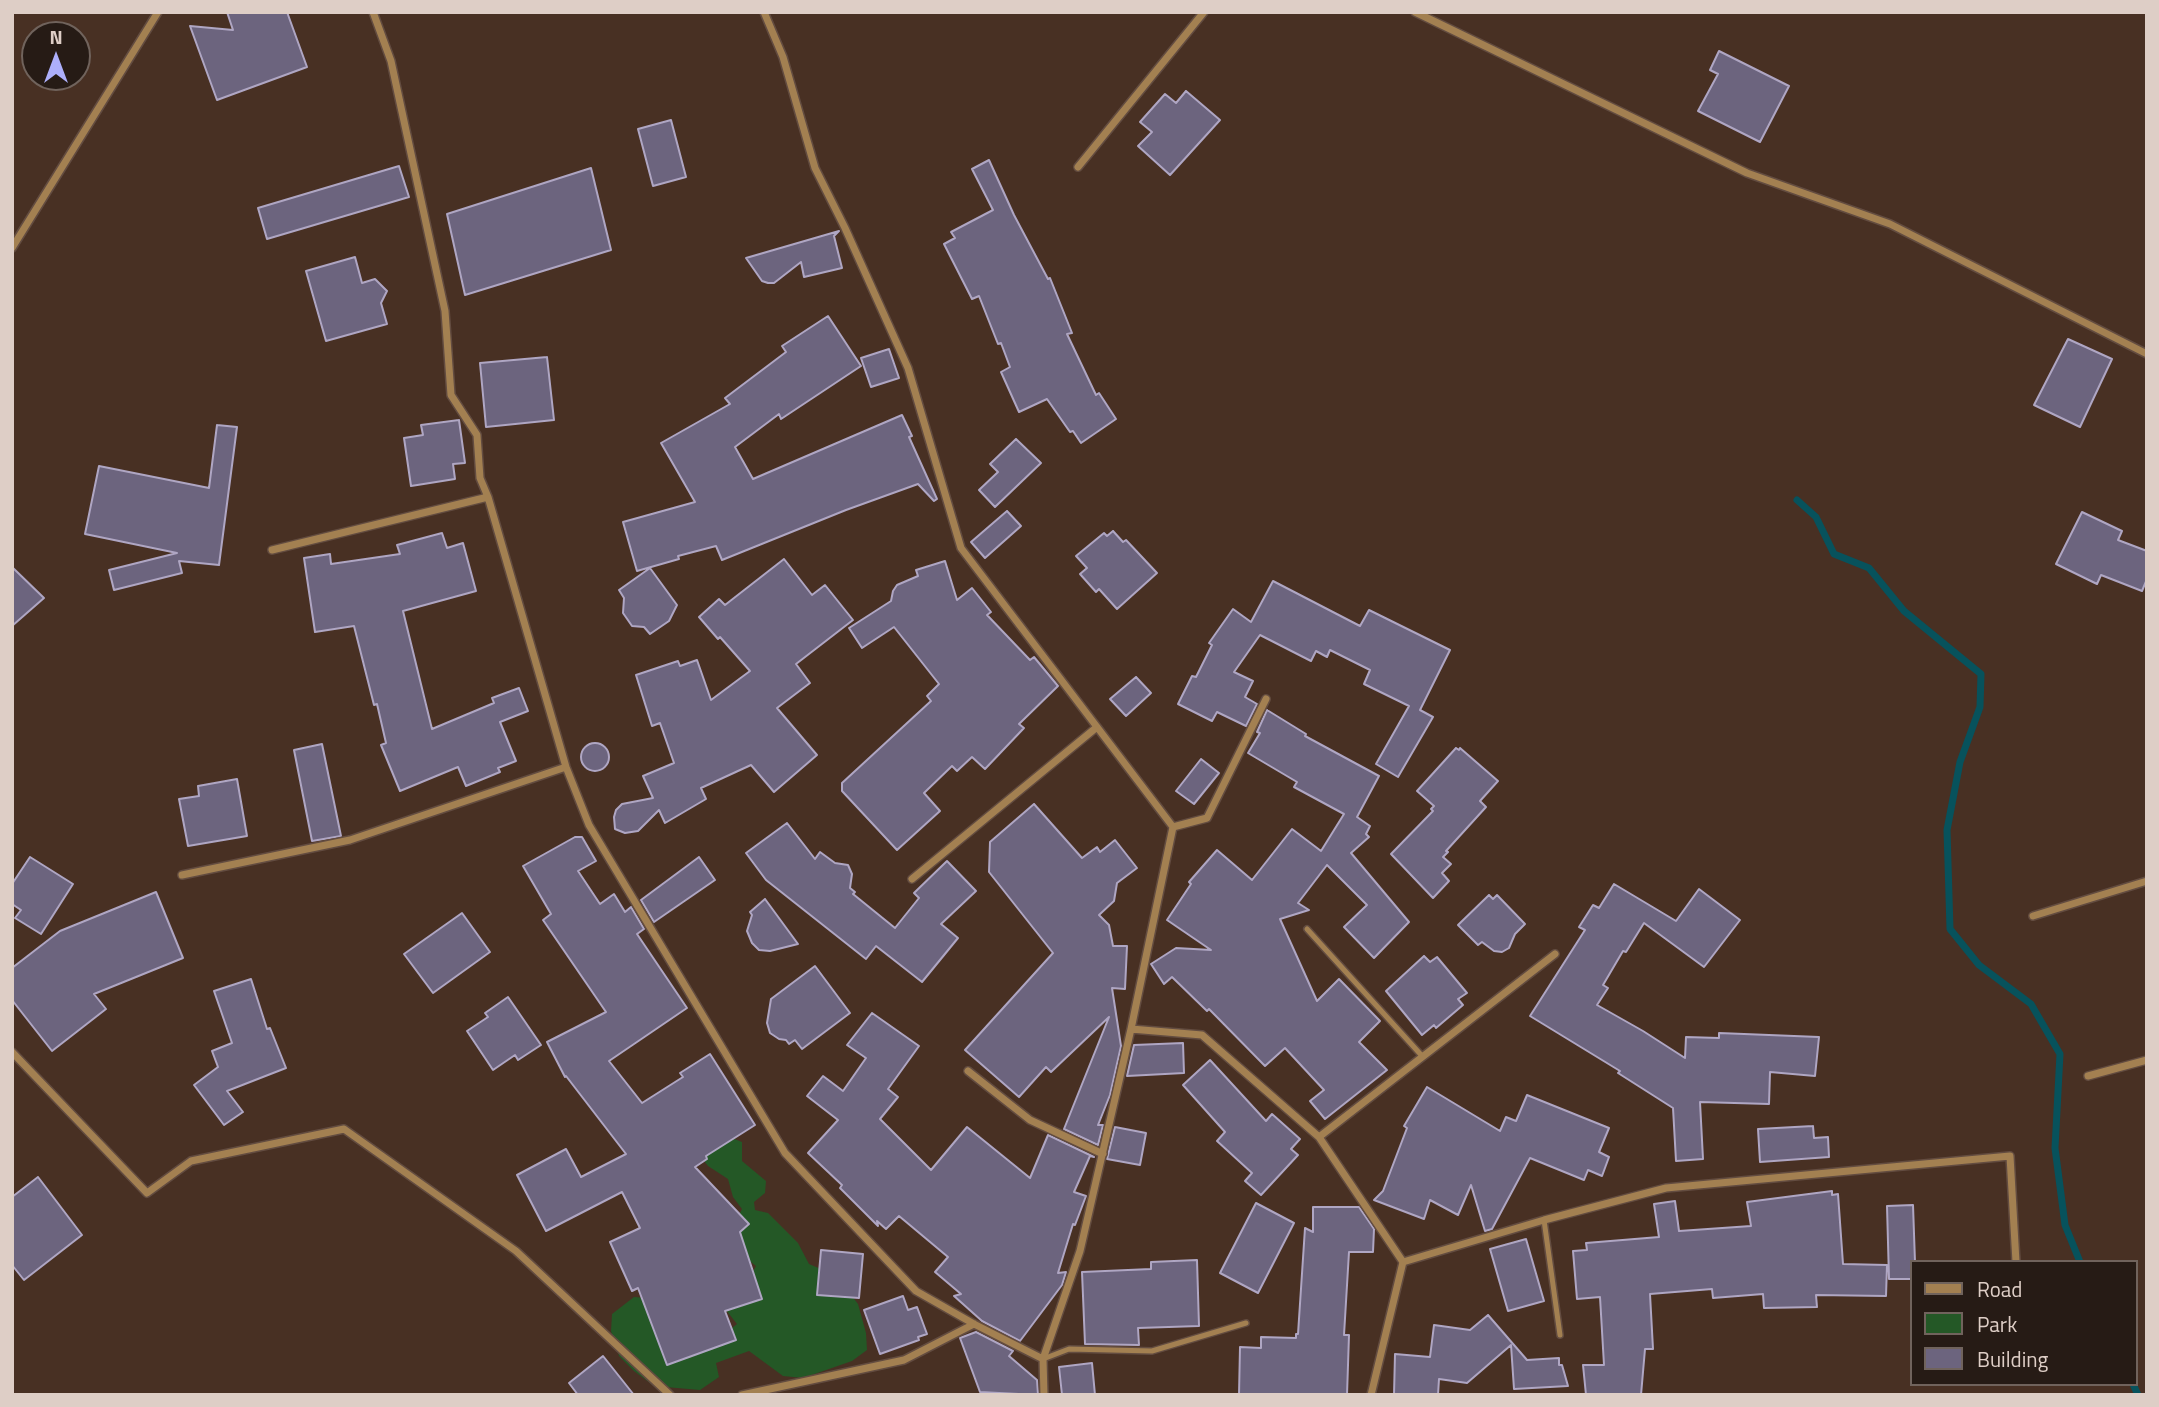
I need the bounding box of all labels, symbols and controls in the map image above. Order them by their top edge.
north arrow [21,21,91,91]
text: N [49,22,63,51]
legend [1910,1260,2138,1386]
text: Road [1977,1273,2022,1305]
text: Park [1977,1308,2017,1340]
text: Building [1977,1343,2048,1375]

